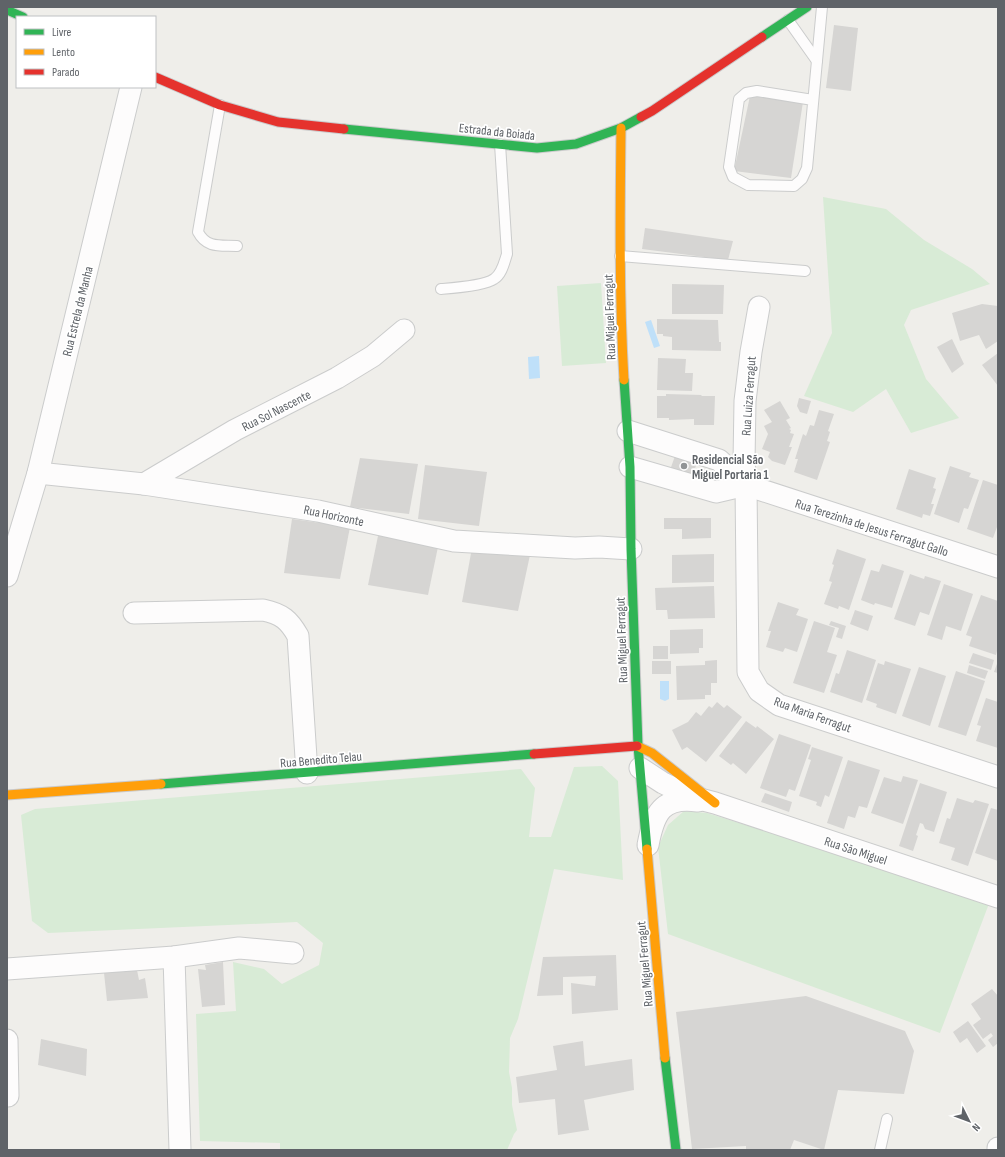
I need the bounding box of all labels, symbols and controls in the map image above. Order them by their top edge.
legend [16,16,156,88]
text: Livre [52,25,72,40]
text: Lento [52,45,75,60]
text: Parado [52,65,79,80]
street label: Estrada da Boiada [458,120,536,144]
street label: Rua Estrela da Manha [59,265,97,358]
street label: Rua Miguel Ferragut [601,274,619,360]
street label: Rua Luiza Ferragut [738,356,760,436]
street label: Rua Sol Nascente [239,387,314,435]
place label: Residencial São Miguel Portaria 1 [692,452,769,483]
marker: Residencial São Miguel Portaria 1 [679,461,689,471]
street label: Rua Terezinha de Jesus Ferragut Gallo [793,496,950,560]
street label: Rua Horizonte [302,502,365,530]
street label: Rua Miguel Ferragut [613,597,631,683]
street label: Rua Maria Ferragut [772,694,854,736]
street label: Rua Benedito Telau [280,748,363,772]
street label: Rua São Miguel [822,833,889,869]
street label: Rua Miguel Ferragut [633,920,657,1007]
north arrow [949,1101,989,1141]
text: N [969,1121,983,1134]

